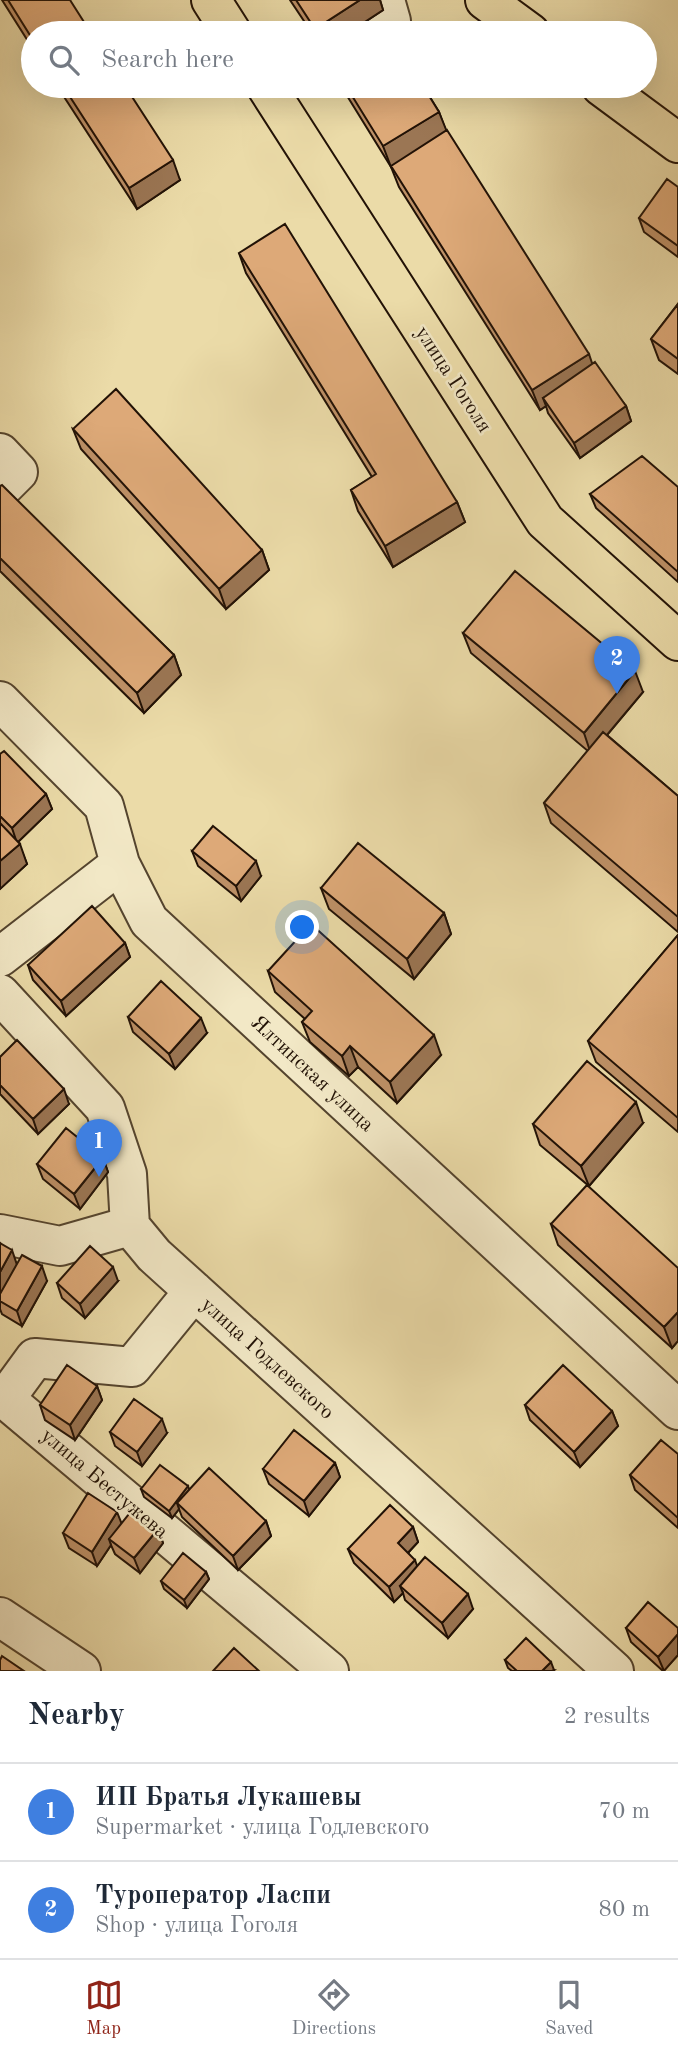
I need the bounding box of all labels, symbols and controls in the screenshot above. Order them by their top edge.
search box [21,21,657,98]
icon: search [45,41,83,79]
text: Search here [101,47,234,73]
street label: улица Гоголя [411,323,495,437]
pin: 2 [594,636,640,694]
your location [285,910,319,944]
street label: Ялтинская улица [246,1012,378,1136]
pin: 1 [76,1119,122,1177]
street label: улица Годлевского [197,1294,337,1424]
street label: улица Бестужева [36,1425,172,1543]
text: Nearby [28,1701,125,1731]
text: 2 results [564,1705,650,1728]
text: ИП Братья Лукашевы [95,1785,362,1811]
text: 1 [44,1800,58,1823]
text: 70 m [599,1800,650,1823]
text: Supermarket · улица Годлевского [95,1816,429,1839]
text: Туроператор Ласпи [95,1883,331,1909]
text: 2 [44,1898,58,1921]
text: 80 m [599,1898,650,1921]
text: Shop · улица Гоголя [95,1914,298,1937]
tab: Map [85,1976,123,2041]
tab: Directions [292,1976,376,2041]
tab: Saved [545,1976,593,2041]

